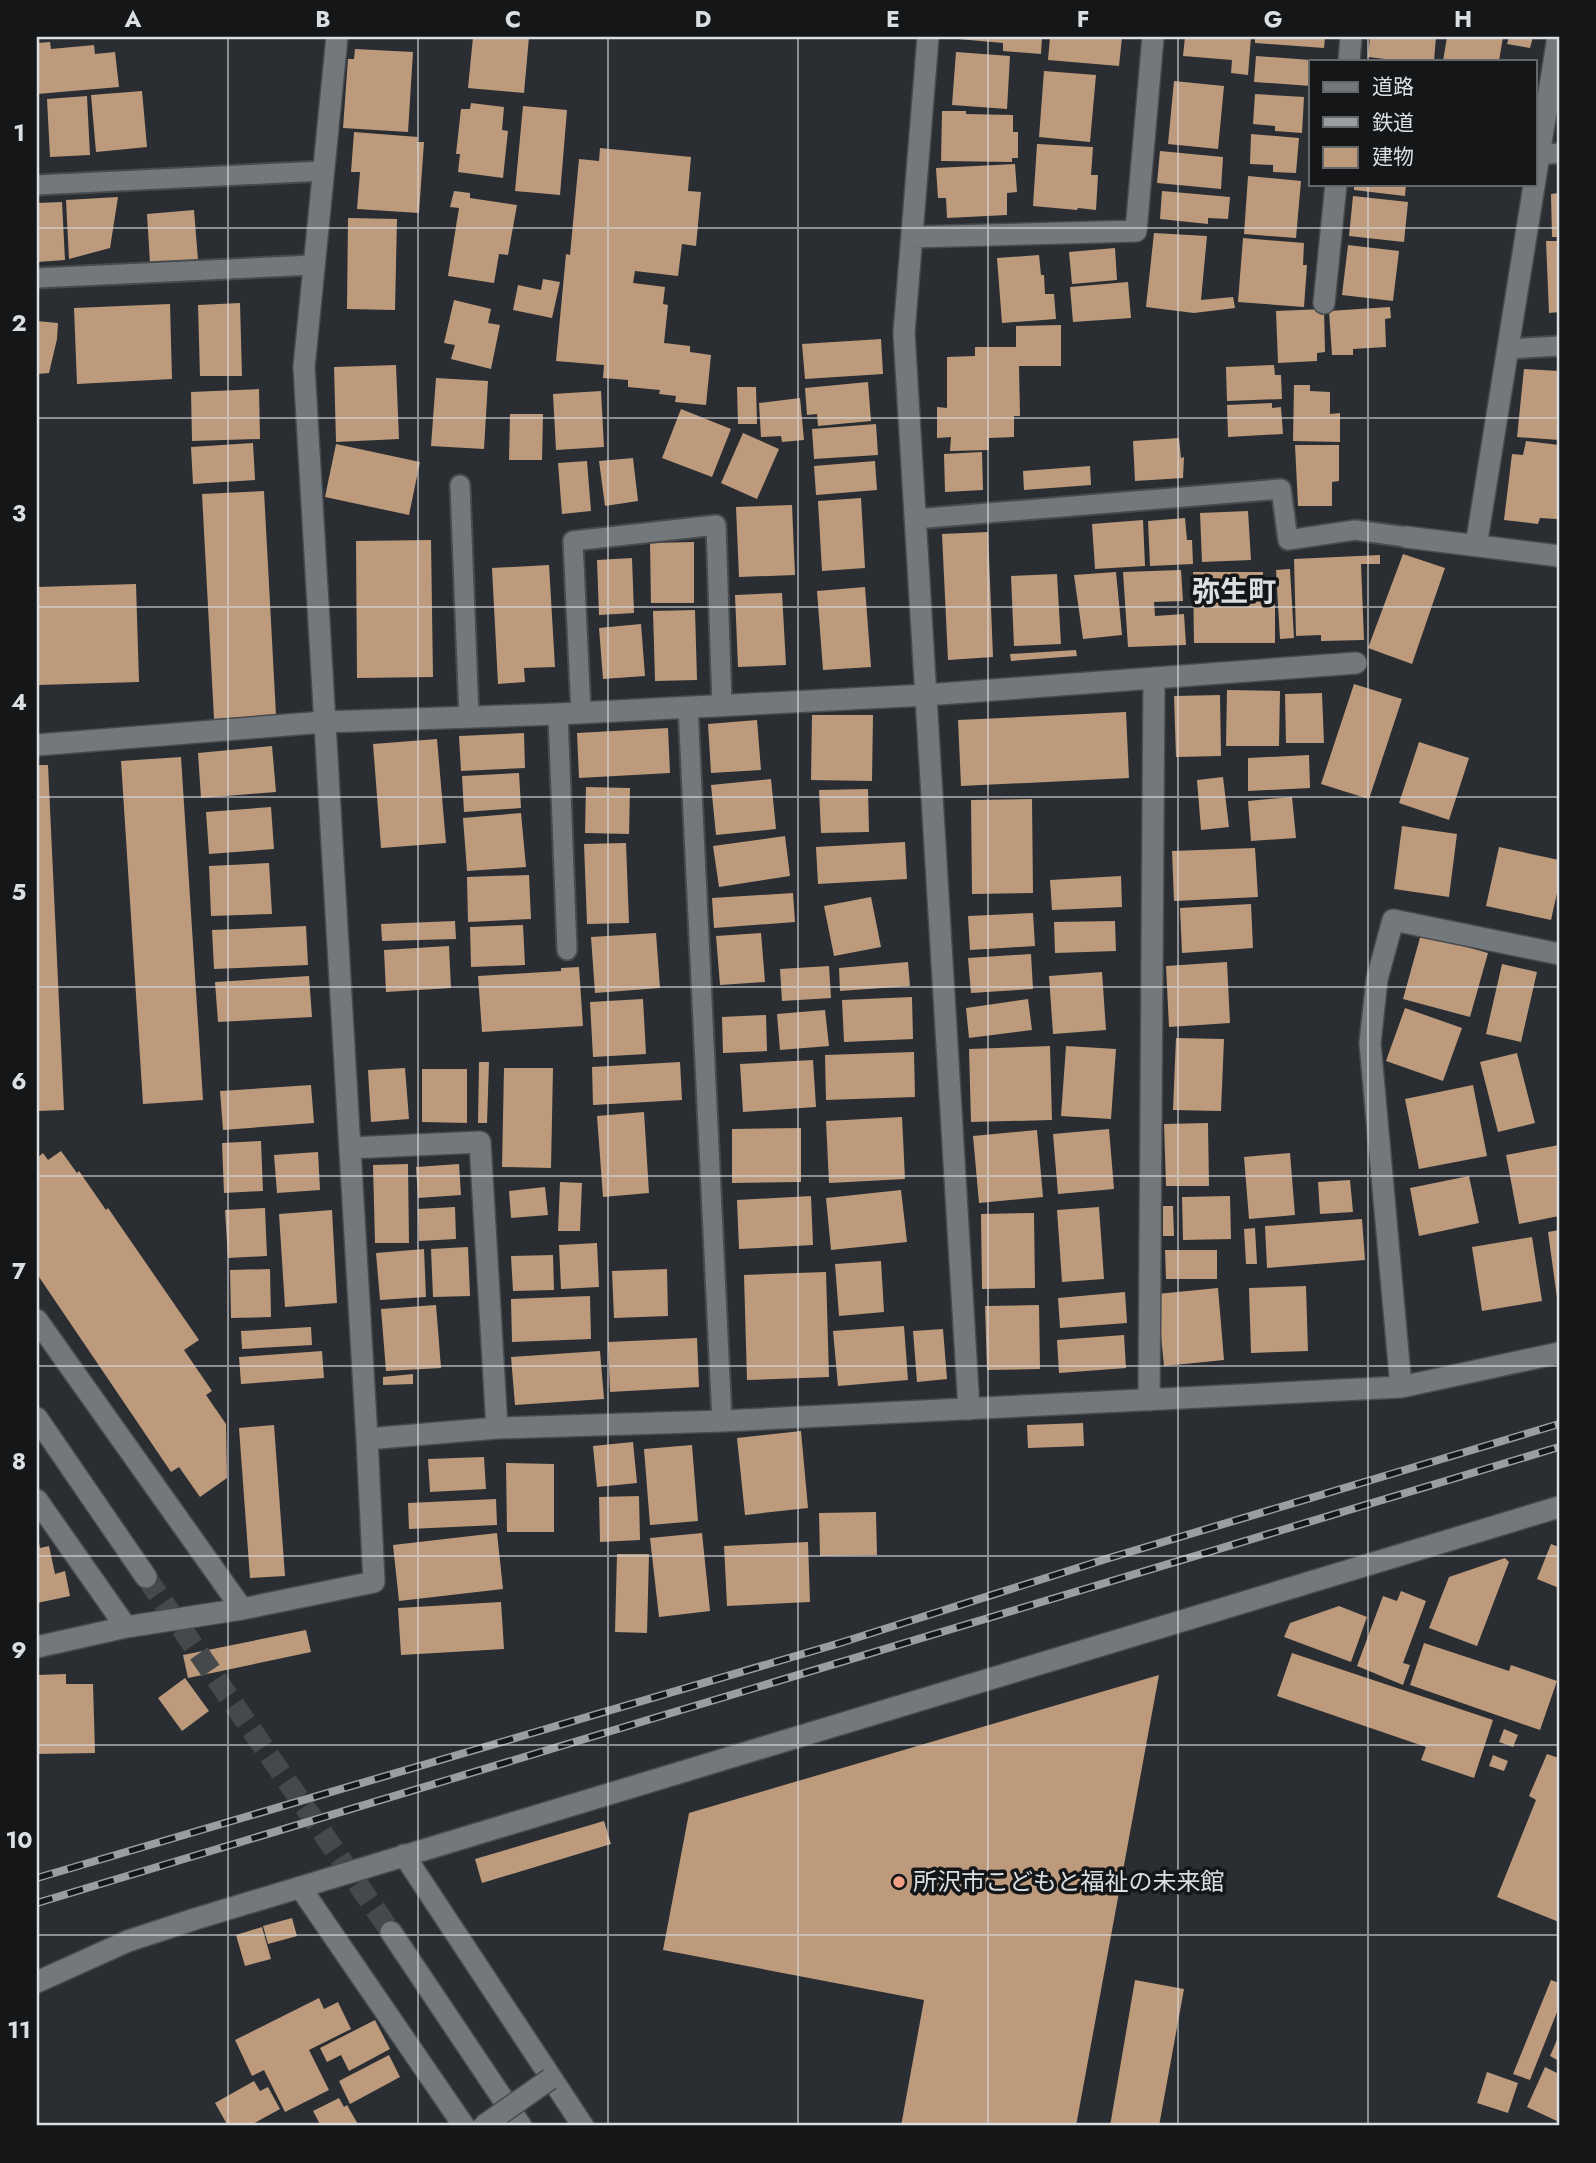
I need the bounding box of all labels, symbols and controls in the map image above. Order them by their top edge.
text: A [124,2,142,36]
text: B [315,2,331,36]
text: C [505,2,521,36]
text: D [695,2,712,36]
text: E [886,2,900,36]
text: F [1077,2,1089,36]
text: G [1264,2,1282,36]
text: H [1454,2,1472,36]
legend [1309,60,1536,186]
text: 道路 [1372,72,1414,102]
text: 鉄道 [1372,108,1414,138]
text: 1 [13,116,25,150]
text: 建物 [1372,142,1414,172]
text: 2 [11,306,27,340]
text: 3 [12,496,26,530]
district label: 弥生町 [1192,571,1276,612]
text: 4 [11,685,27,719]
text: 5 [12,875,26,909]
text: 6 [11,1064,27,1098]
text: 7 [12,1254,26,1288]
text: 8 [12,1444,26,1478]
text: 9 [11,1633,27,1667]
text: 10 [6,1823,32,1857]
place label: 所沢市こどもと福祉の未来館 [913,1864,1225,1899]
marker: 所沢市こどもと福祉の未来館 [891,1874,907,1890]
text: 11 [7,2013,31,2047]

